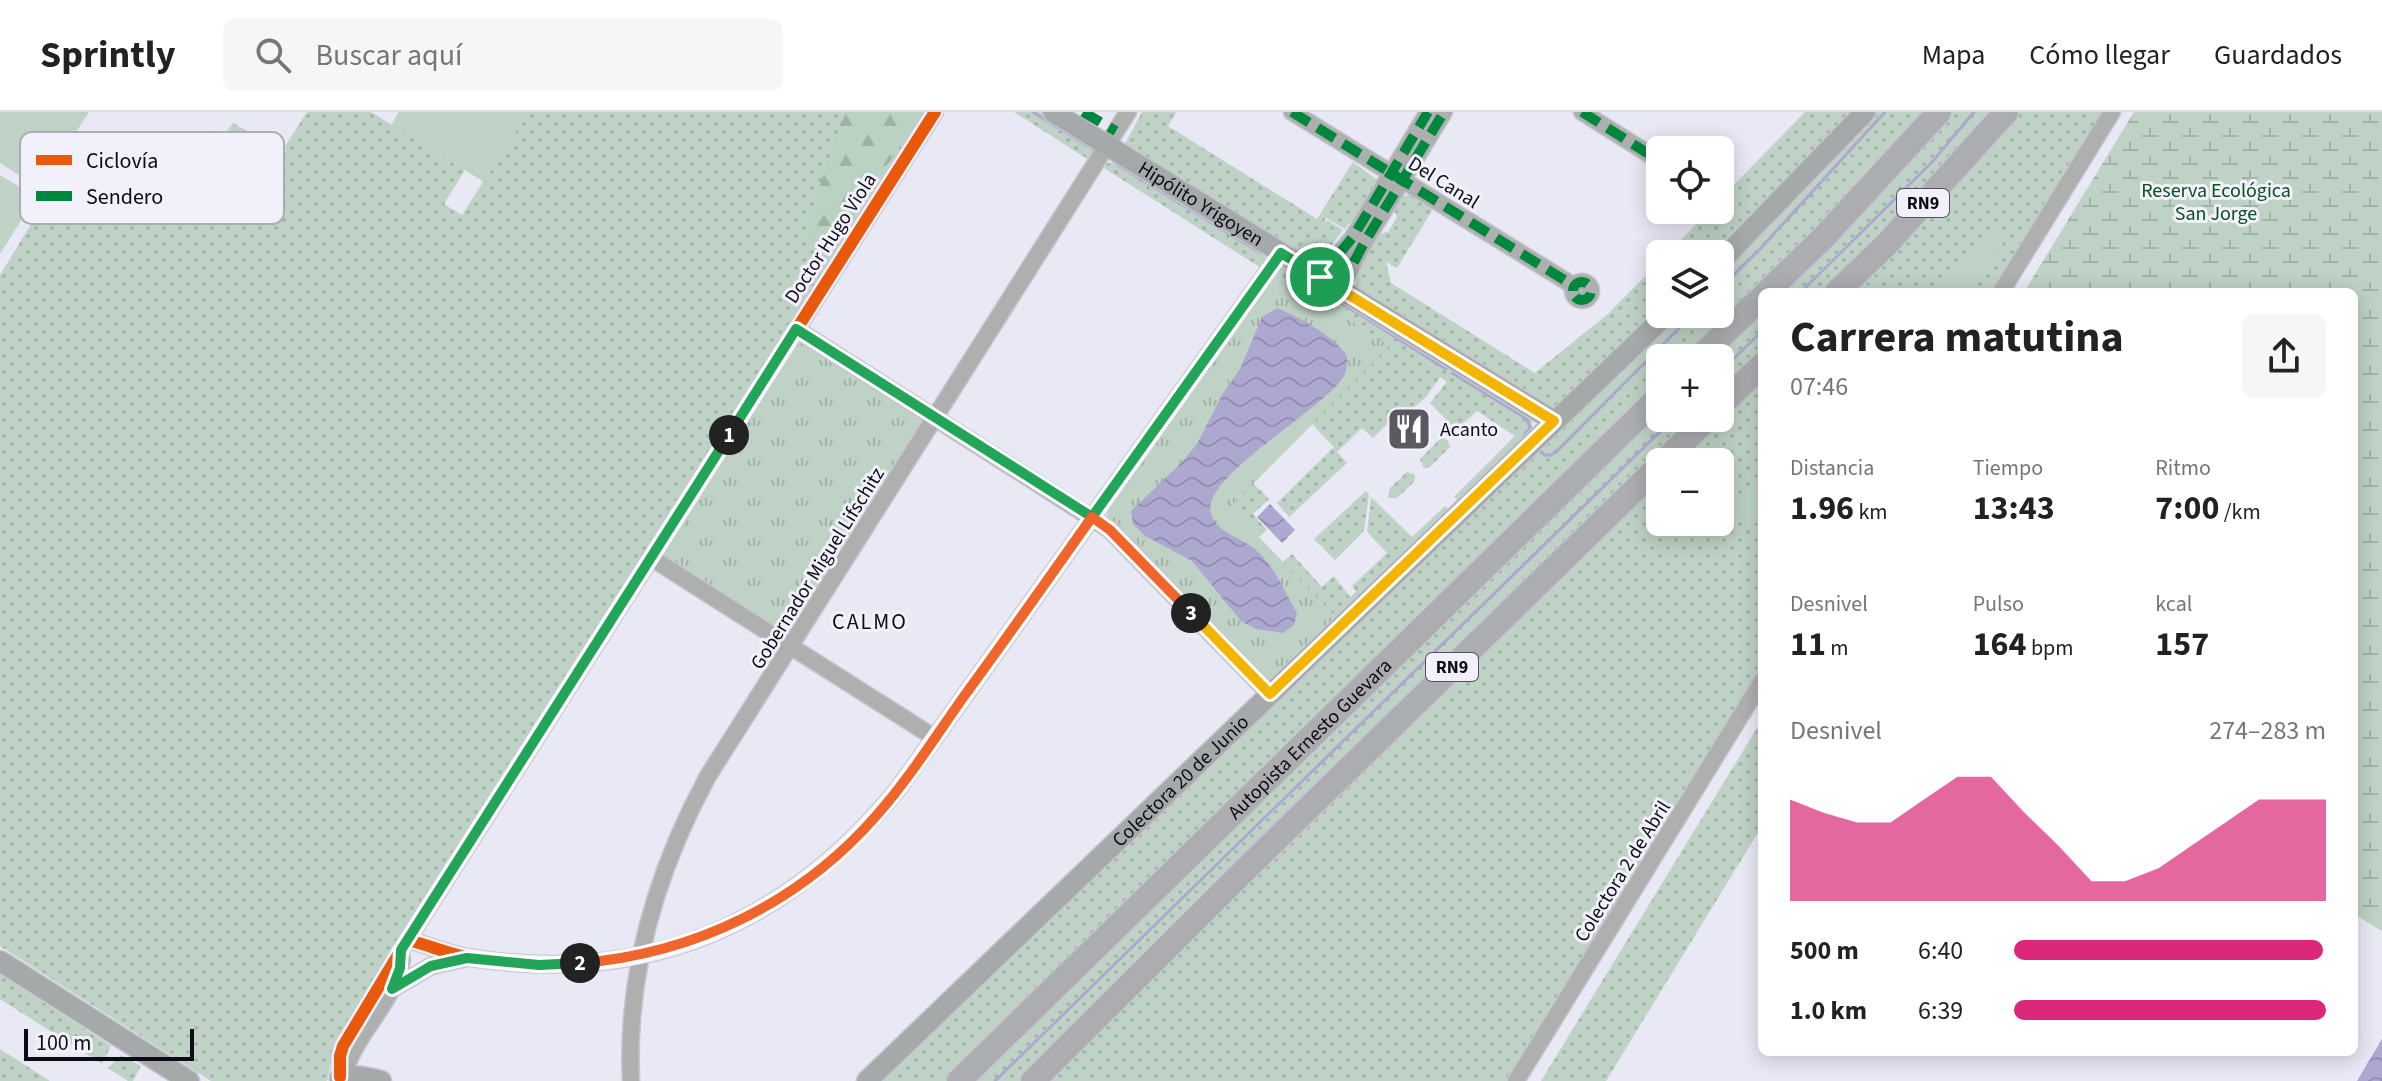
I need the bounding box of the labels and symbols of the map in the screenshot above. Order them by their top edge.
legend [20,132,284,224]
text: Ciclovía [86,145,158,177]
street label: Del Canal [1403,150,1484,216]
street label: Hipólito Yrigoyen [1133,155,1269,254]
street label: Doctor Hugo Viola [778,168,883,309]
park label: Reserva Ecológica San Jorge [2141,177,2291,228]
text: Sendero [86,181,163,213]
road number: RN9 [1897,189,1949,217]
pin [1286,243,1354,311]
restaurant icon: Acanto [1385,405,1433,453]
pin: 1 [709,415,749,455]
place label: Acanto [1440,416,1498,444]
street label: Gobernador Miguel Lifschitz [744,462,892,675]
pin: 3 [1171,593,1211,633]
district label: CALMO [832,606,908,638]
street label: Autopista Ernesto Guevara [1222,652,1399,826]
road number: RN9 [1426,653,1478,681]
street label: Colectora 20 de Junio [1106,709,1256,854]
street label: Colectora 2 de Abril [1568,795,1678,948]
pin: 2 [560,943,600,983]
scale bar [24,1025,194,1061]

